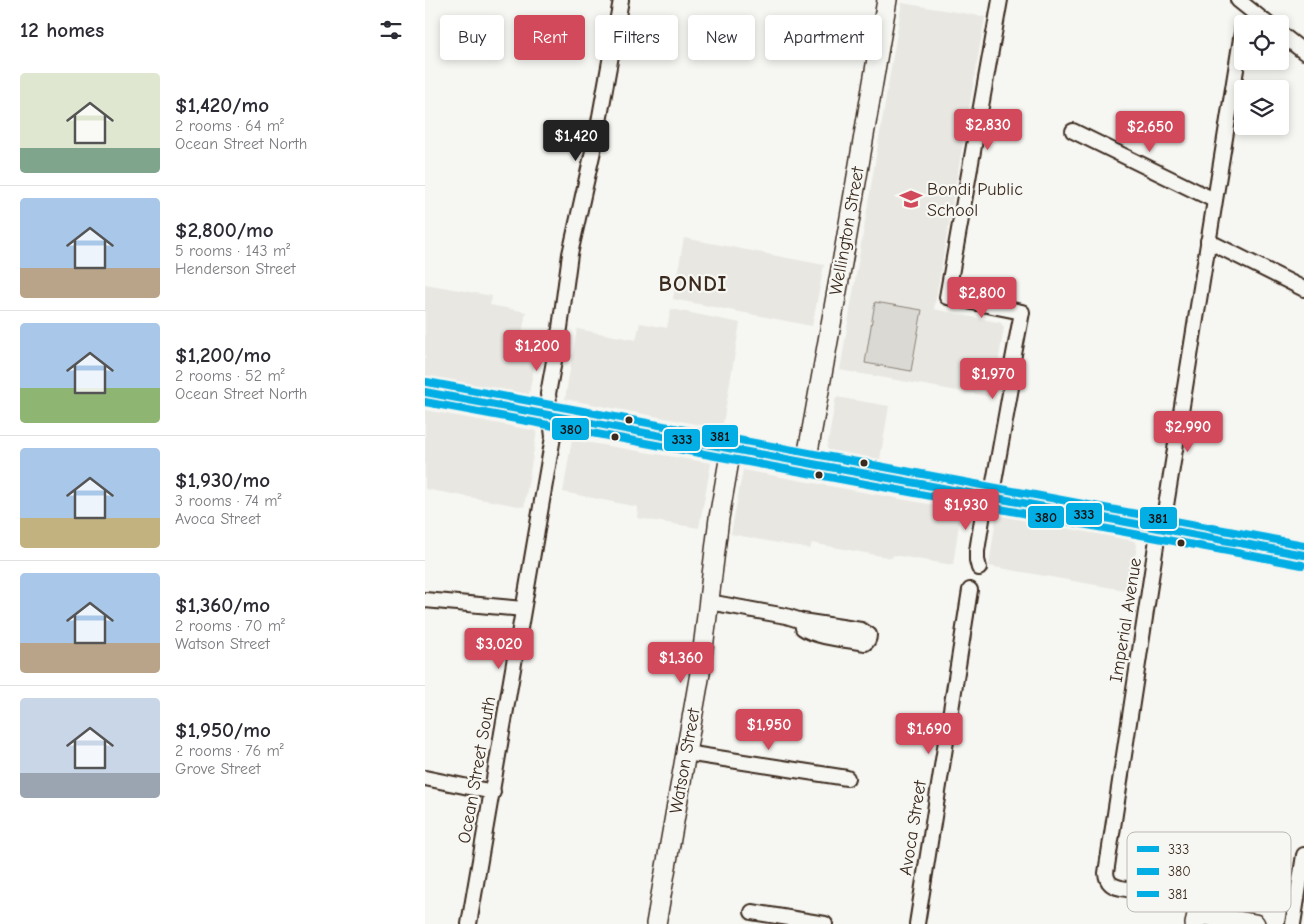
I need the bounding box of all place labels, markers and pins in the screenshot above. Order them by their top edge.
pin: $2,830 [947,108,1029,151]
pin: $2,650 [1109,110,1191,153]
pin: $1,420 [535,120,617,162]
place label: Bondi Public School [927,179,1023,221]
school or university icon: Bondi Public School [898,186,924,212]
pin: $2,800 [941,276,1023,319]
pin: $1,200 [496,330,578,372]
pin: $1,970 [952,358,1034,400]
pin: $2,990 [1147,410,1229,453]
unlabelled marker [624,415,634,425]
unlabelled marker [610,432,620,442]
unlabelled marker [859,458,869,468]
unlabelled marker [814,470,824,480]
pin: $1,930 [925,488,1007,531]
unlabelled marker [1176,538,1186,548]
pin: $3,020 [458,628,540,670]
pin: $1,360 [640,642,722,684]
pin: $1,950 [728,708,810,751]
pin: $1,690 [888,712,970,755]

